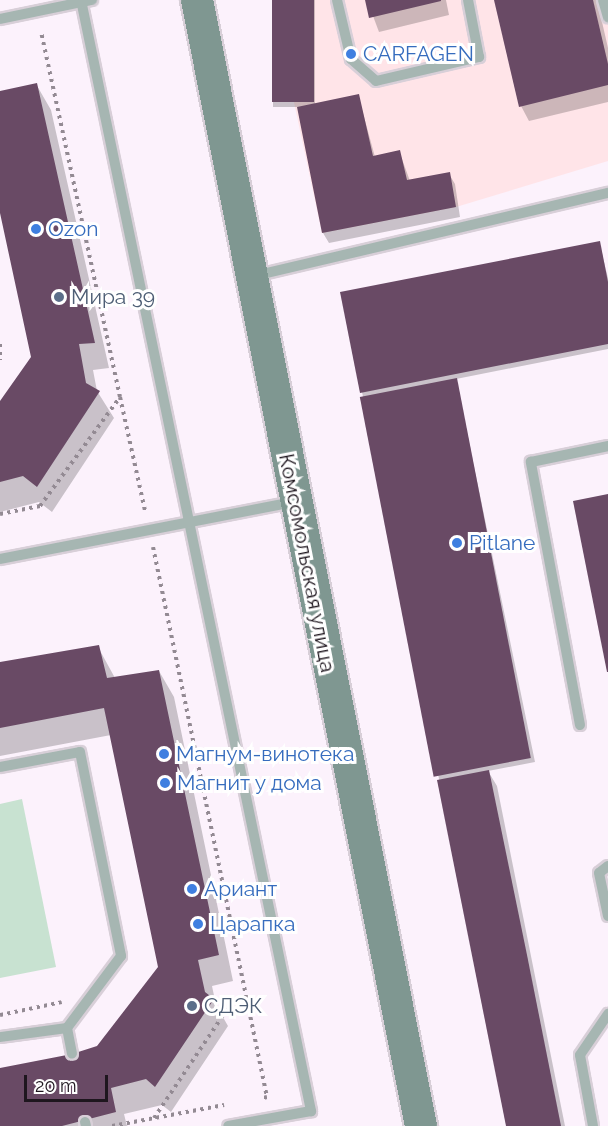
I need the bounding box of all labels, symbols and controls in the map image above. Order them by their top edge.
place label: CARFAGEN [363,41,474,67]
marker: CARFAGEN [344,47,358,61]
place label: Ozon [48,216,99,242]
marker: Ozon [29,222,43,236]
place label: Мира 39 [71,284,155,310]
marker: Мира 39 [52,290,66,304]
street label: Комсомольская улица [273,451,341,675]
place label: Pitlane [469,530,535,556]
marker: Pitlane [450,536,464,550]
place label: Магнум-винотека [176,741,354,767]
marker: Магнум-винотека [157,747,171,761]
place label: Магнит у дома [177,770,323,796]
marker: Магнит у дома [158,776,172,790]
place label: Ариант [204,876,277,902]
marker: Ариант [185,882,199,896]
place label: Царапка [210,911,295,937]
marker: Царапка [191,917,205,931]
place label: СДЭК [204,993,262,1019]
marker: СДЭК [185,999,199,1013]
scale bar [27,1063,111,1101]
text: 20 m [35,1075,77,1096]

